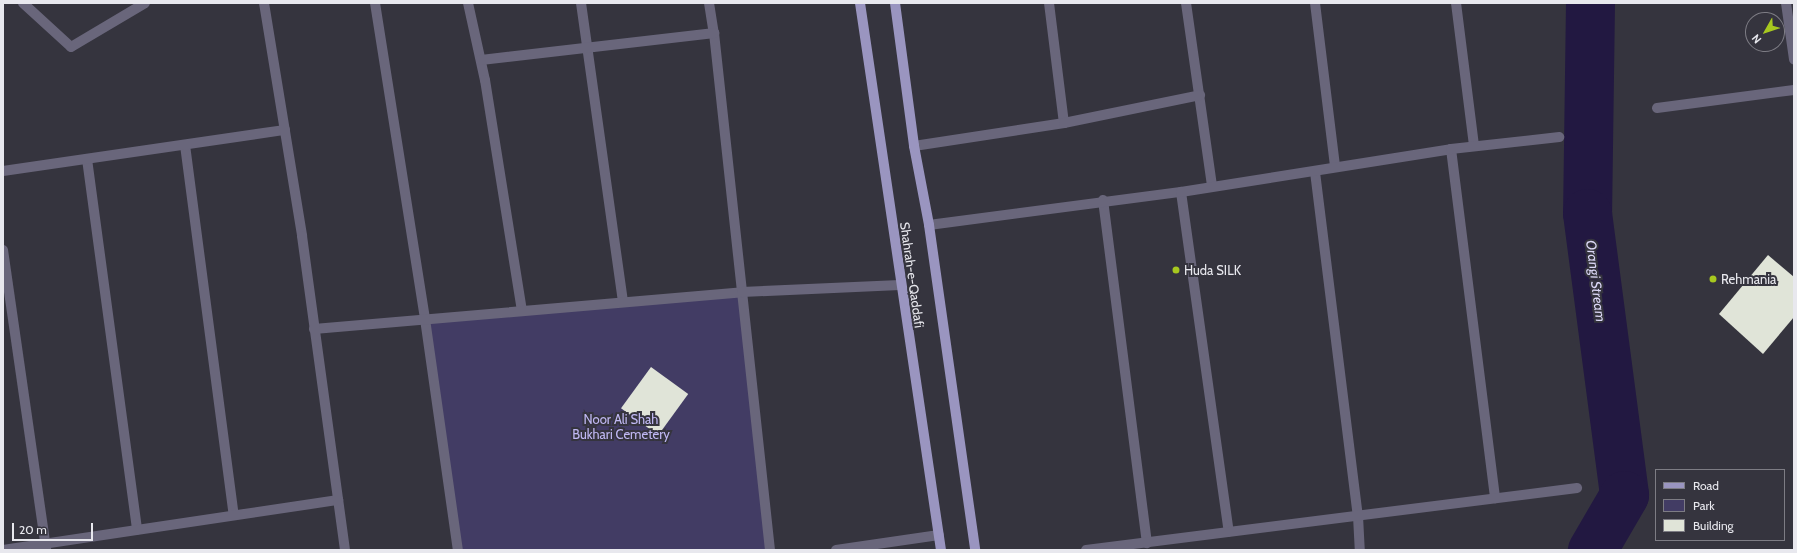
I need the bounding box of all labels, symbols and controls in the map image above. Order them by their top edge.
north arrow [1745,12,1785,52]
text: N [1749,31,1764,46]
street label: Shahrah-e-Qaddafi [897,221,927,329]
water label: Orangi Stream [1583,239,1609,323]
place label: Huda SILK [1184,262,1241,278]
marker: Huda SILK [1171,265,1181,275]
place label: Rehmania [1721,271,1776,287]
marker: Rehmania [1708,274,1718,284]
park label: Noor Ali Shah Bukhari Cemetery [572,412,670,443]
legend [1655,469,1785,541]
text: Road [1693,478,1719,493]
text: Park [1693,498,1715,513]
scale bar [14,515,95,541]
text: Building [1693,518,1734,533]
text: 20 m [19,522,47,537]

